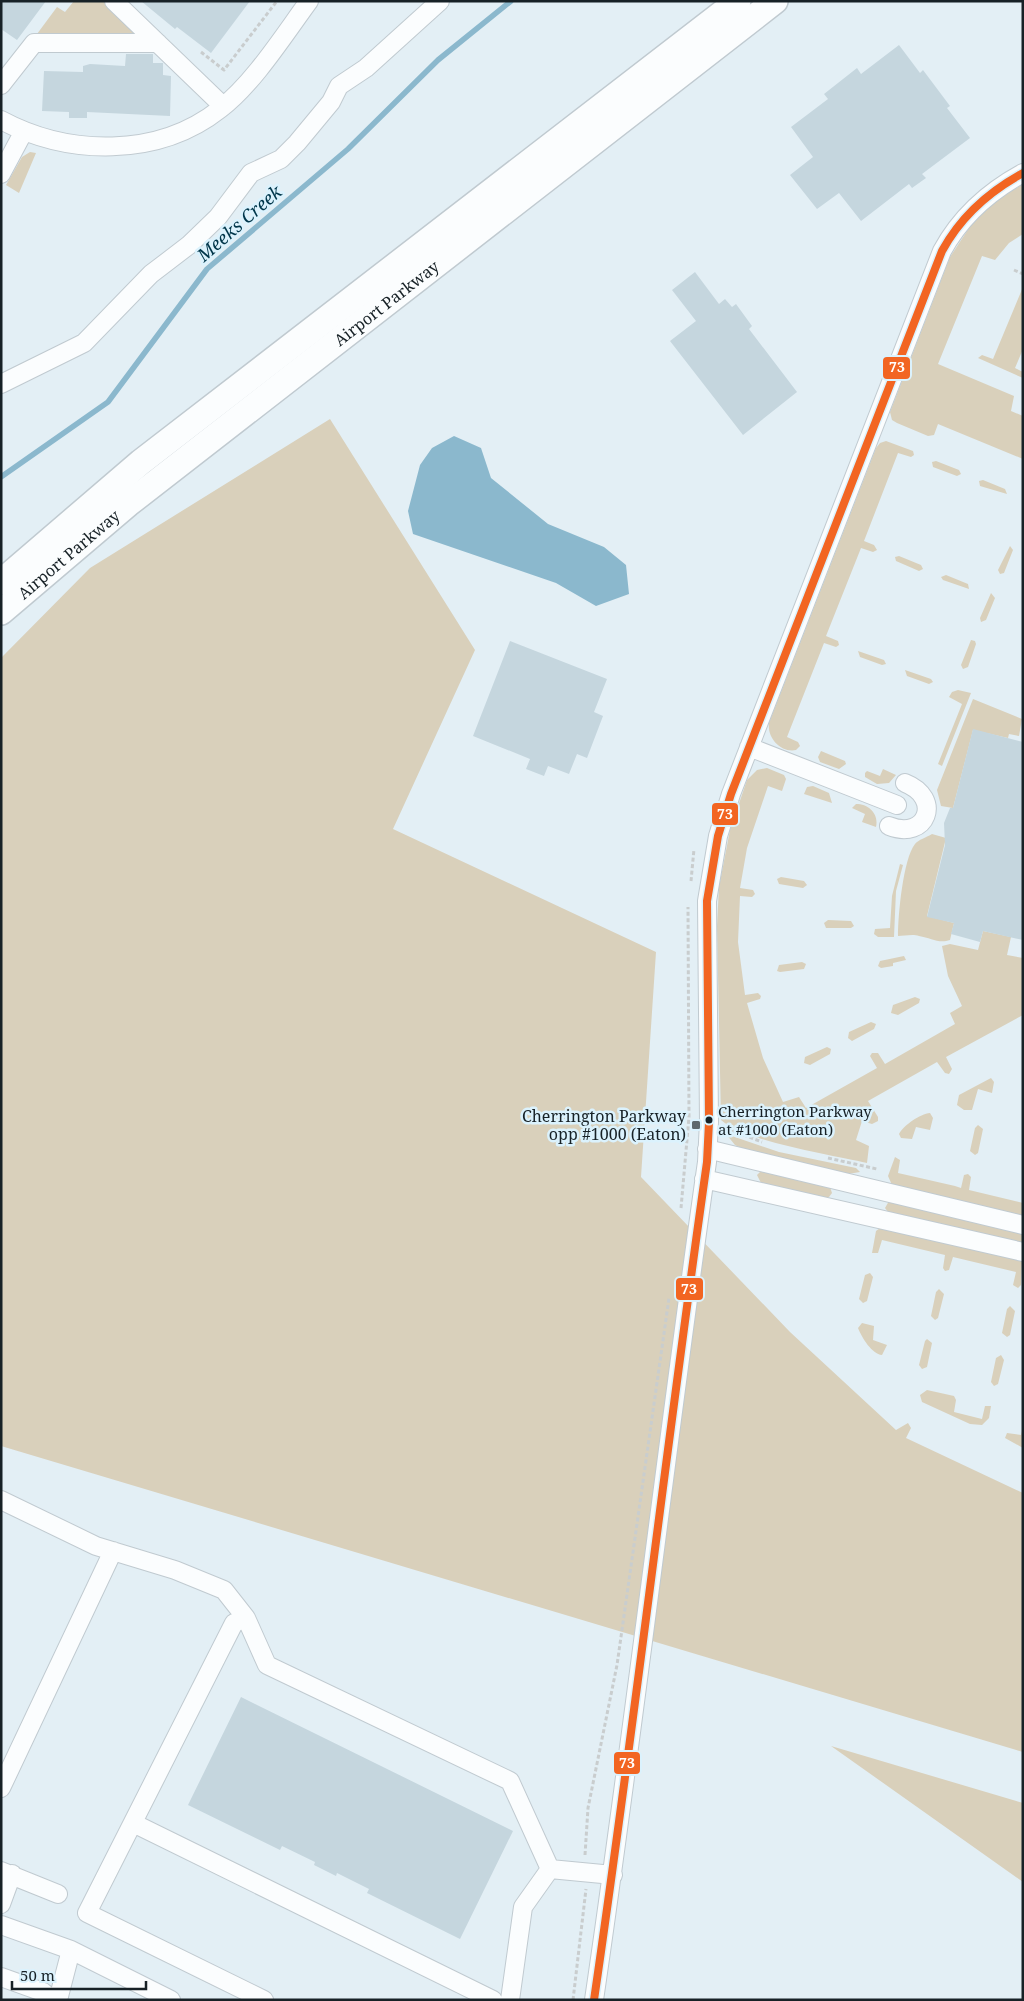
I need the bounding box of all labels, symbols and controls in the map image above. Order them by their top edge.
water label: Meeks Creek [191,179,287,267]
street label: Airport Parkway [329,255,444,351]
line badge: 73 [882,356,911,380]
text: 73 [889,357,905,376]
street label: Airport Parkway [13,504,125,604]
line badge: 73 [711,802,739,826]
text: 73 [717,804,733,823]
place label: Cherrington Parkway at #1000 (Eaton) [718,1101,872,1139]
place label: Cherrington Parkway opp #1000 (Eaton) [522,1105,687,1145]
marker: Cherrington Parkway at #1000 (Eaton) [704,1115,714,1125]
marker: Cherrington Parkway opp #1000 (Eaton) [690,1119,702,1131]
line badge: 73 [675,1277,704,1301]
text: 73 [681,1279,697,1298]
line badge: 73 [613,1751,641,1775]
text: 73 [619,1753,635,1772]
scale bar [12,1958,146,1990]
text: 50 m [20,1965,55,1985]

